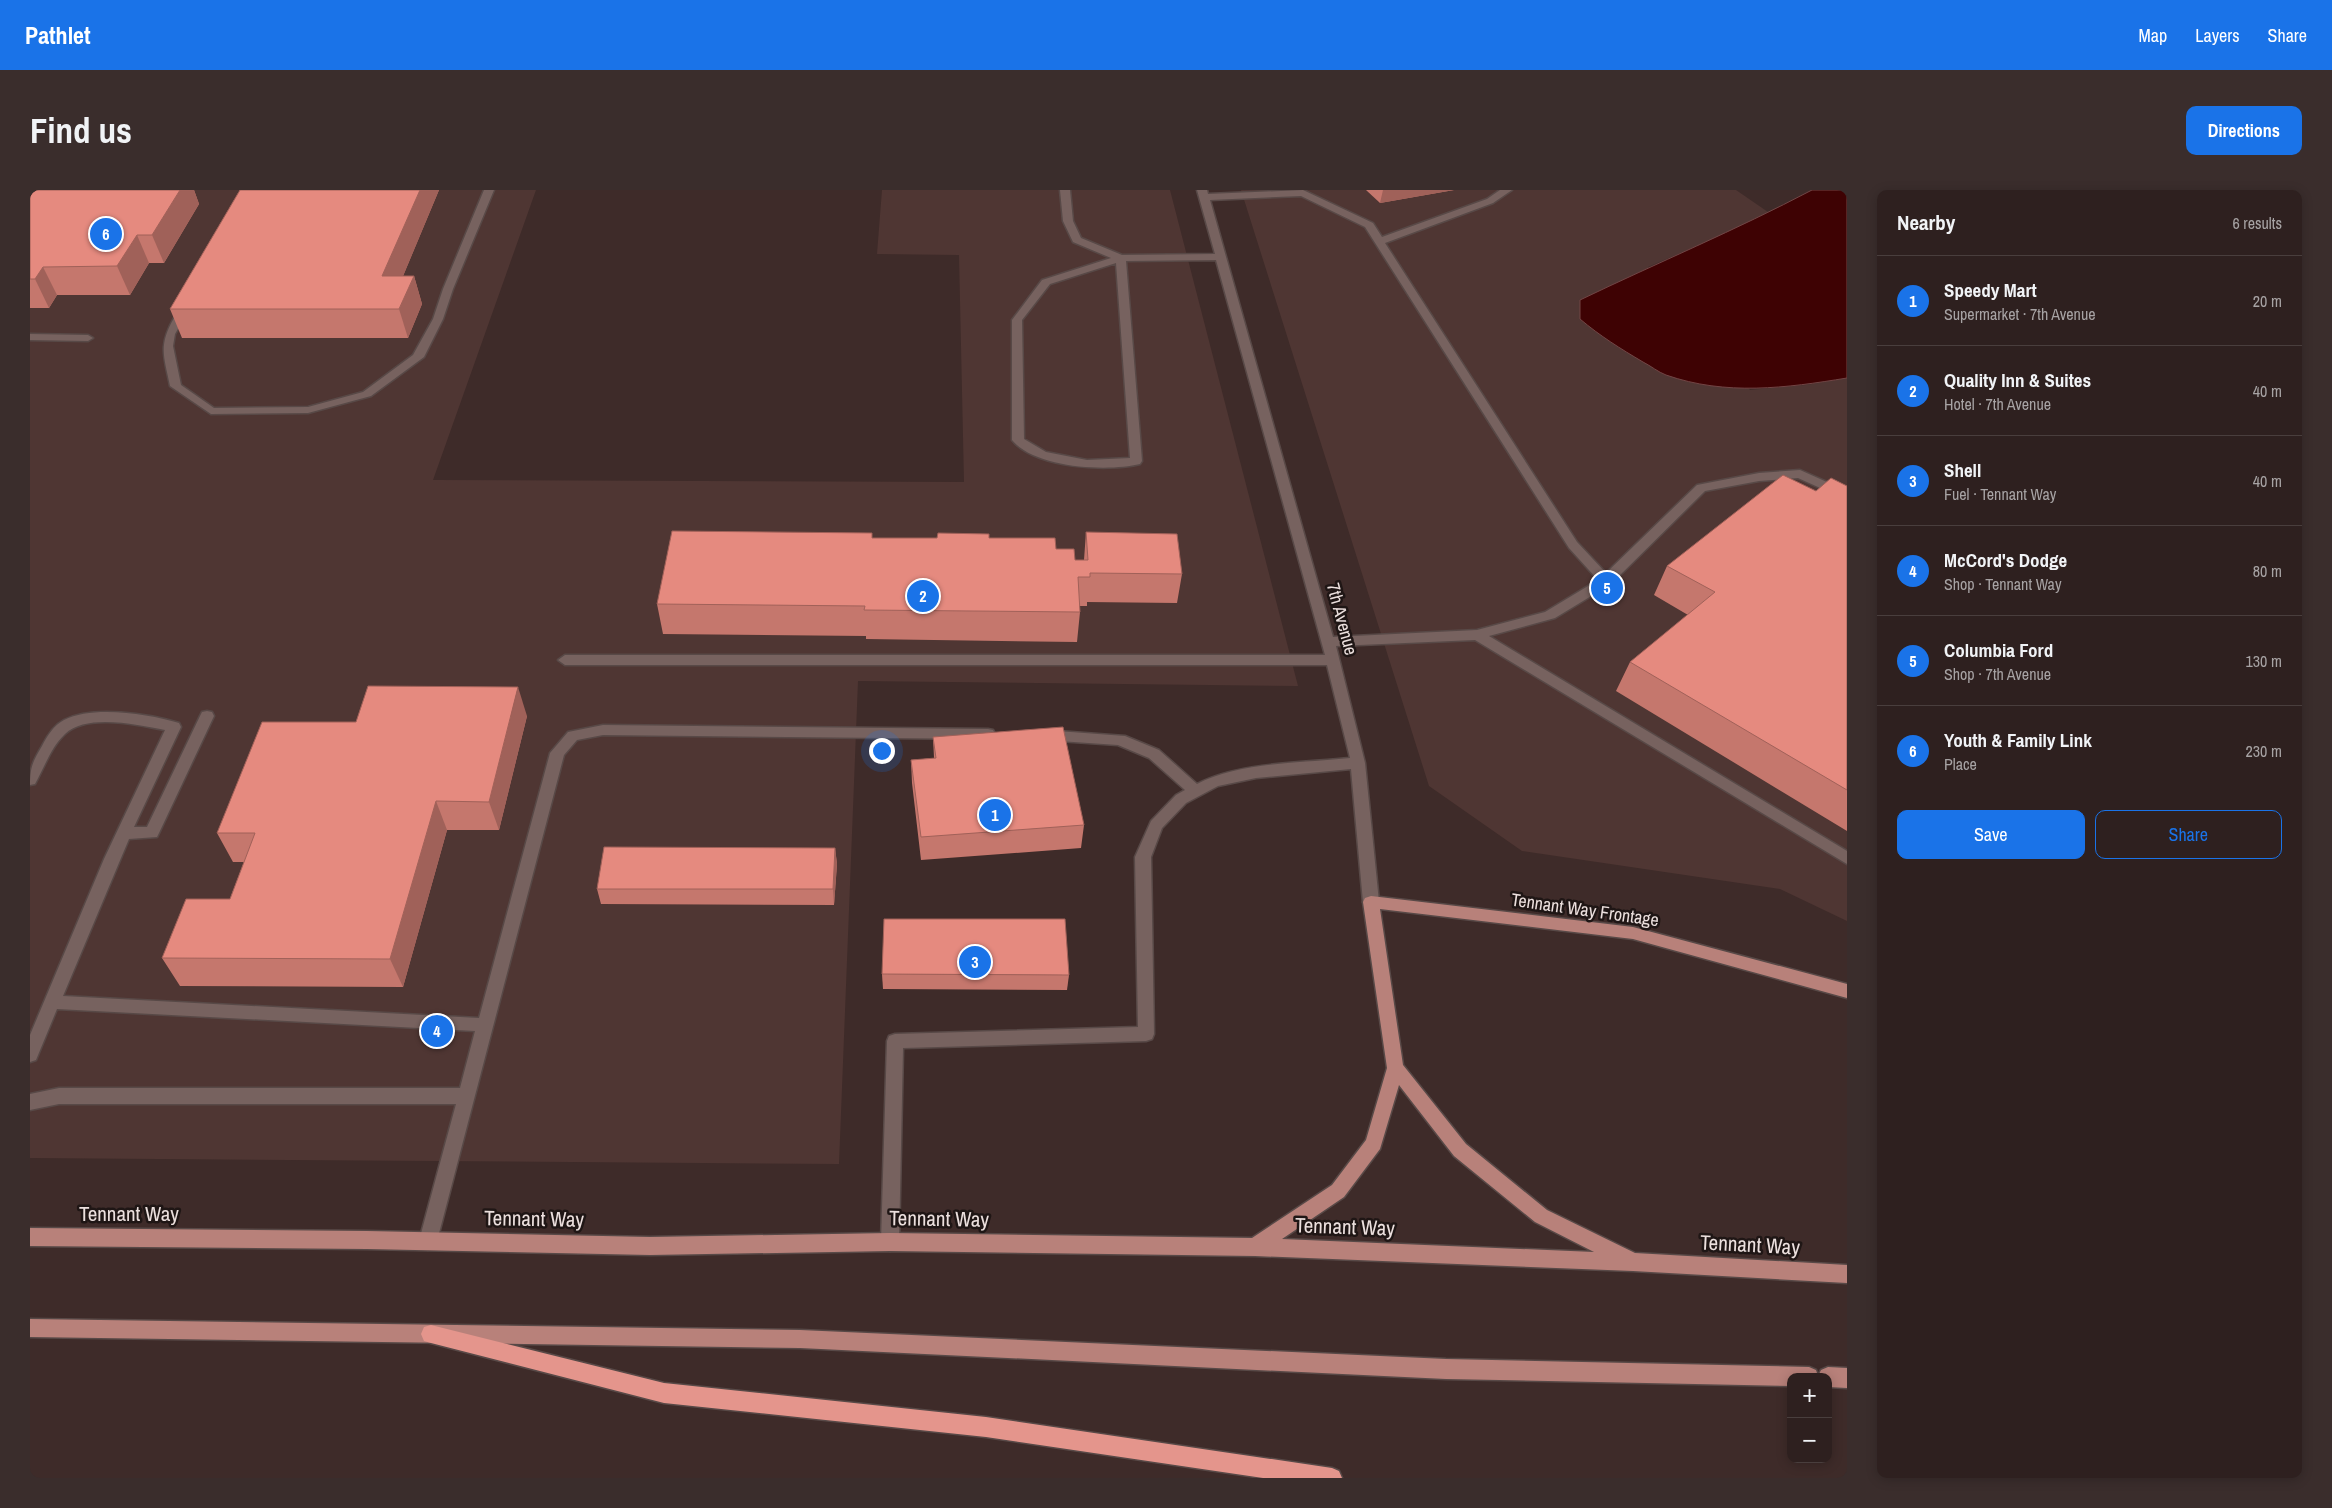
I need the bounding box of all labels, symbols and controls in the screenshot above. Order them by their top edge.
text: Pathlet [25,19,91,51]
text: Map [2139,23,2167,48]
text: Layers [2195,23,2240,48]
text: Share [2268,23,2307,48]
button: Directions [2186,106,2302,155]
text: Find us [30,107,132,154]
text: Nearby [1897,208,1955,237]
text: 6 results [2232,212,2282,234]
pin: 6 [90,215,122,253]
text: Speedy Mart [1944,277,2037,303]
text: 1 [1909,290,1917,312]
text: 20 m [2253,290,2282,312]
text: Supermarket · 7th Avenue [1944,303,2096,325]
text: Quality Inn & Suites [1944,367,2091,393]
text: 2 [1909,380,1917,402]
text: 40 m [2253,380,2282,402]
text: Hotel · 7th Avenue [1944,393,2051,415]
text: Shell [1944,457,1981,483]
text: 3 [1909,470,1917,492]
text: 40 m [2253,470,2282,492]
text: Fuel · Tennant Way [1944,483,2056,505]
text: McCord's Dodge [1944,547,2067,573]
text: 4 [1909,560,1917,582]
text: 80 m [2253,560,2282,582]
pin: 5 [1591,569,1623,607]
text: Shop · Tennant Way [1944,573,2061,595]
pin: 2 [907,577,939,615]
street label: 7th Avenue [1321,580,1364,658]
text: Columbia Ford [1944,637,2053,663]
text: 5 [1909,650,1917,672]
text: 130 m [2246,650,2282,672]
text: Shop · 7th Avenue [1944,663,2051,685]
text: Youth & Family Link [1944,727,2092,753]
your location [869,738,895,764]
text: 6 [1909,740,1917,762]
text: 230 m [2246,740,2282,762]
text: Place [1944,753,1977,775]
pin: 1 [979,796,1011,834]
button: Save [1897,810,2085,859]
button: Share [2095,810,2282,859]
street label: Tennant Way Frontage [1510,887,1660,932]
pin: 3 [959,943,991,981]
pin: 4 [421,1012,453,1050]
street label: Tennant Way [79,1199,179,1228]
street label: Tennant Way [484,1203,585,1234]
street label: Tennant Way [889,1203,990,1234]
street label: Tennant Way [1295,1210,1396,1243]
street label: Tennant Way [1699,1227,1801,1262]
map controls [1787,1373,1832,1463]
button: + [1787,1373,1832,1418]
button: − [1787,1418,1832,1463]

